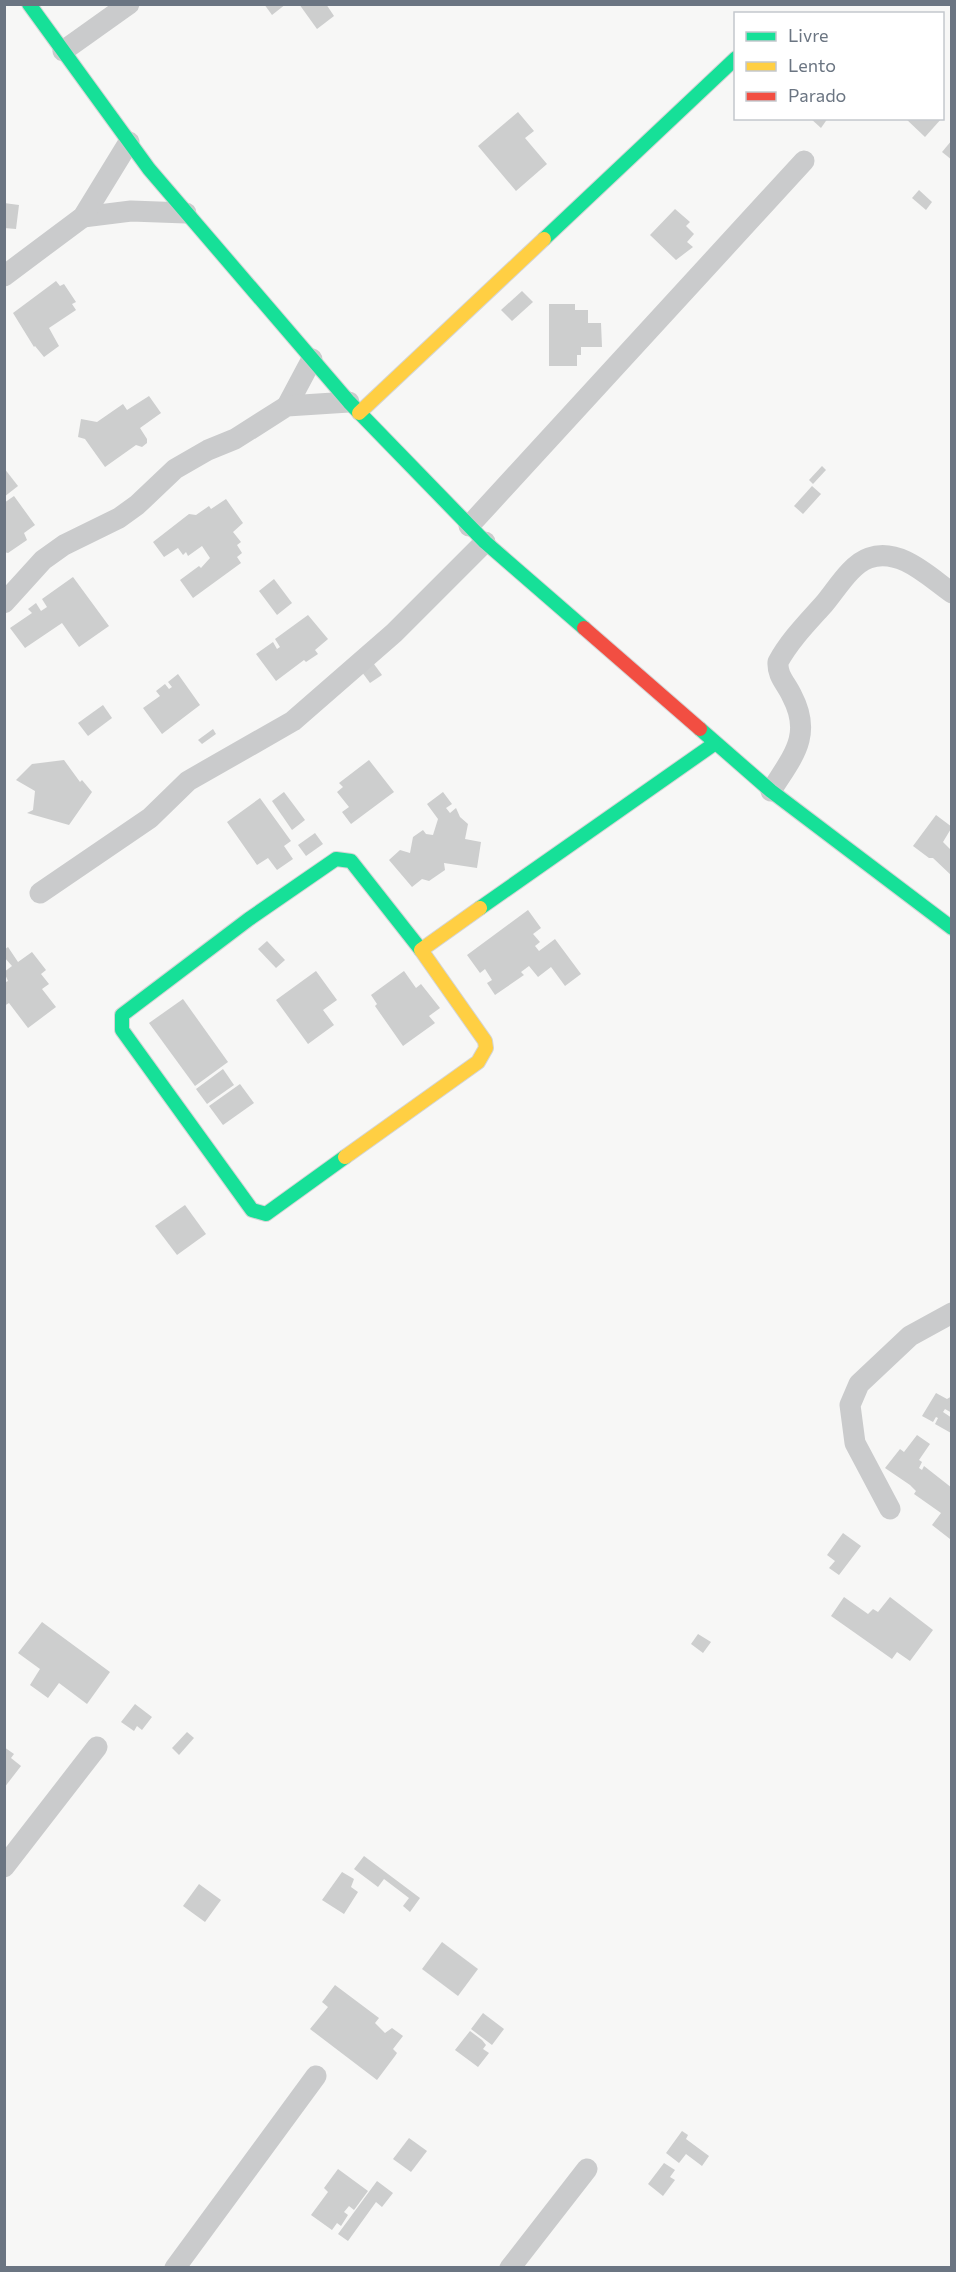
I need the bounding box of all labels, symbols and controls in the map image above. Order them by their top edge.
legend [734,12,944,120]
text: Livre [788,24,829,46]
text: Lento [788,54,836,76]
text: Parado [788,84,846,106]

